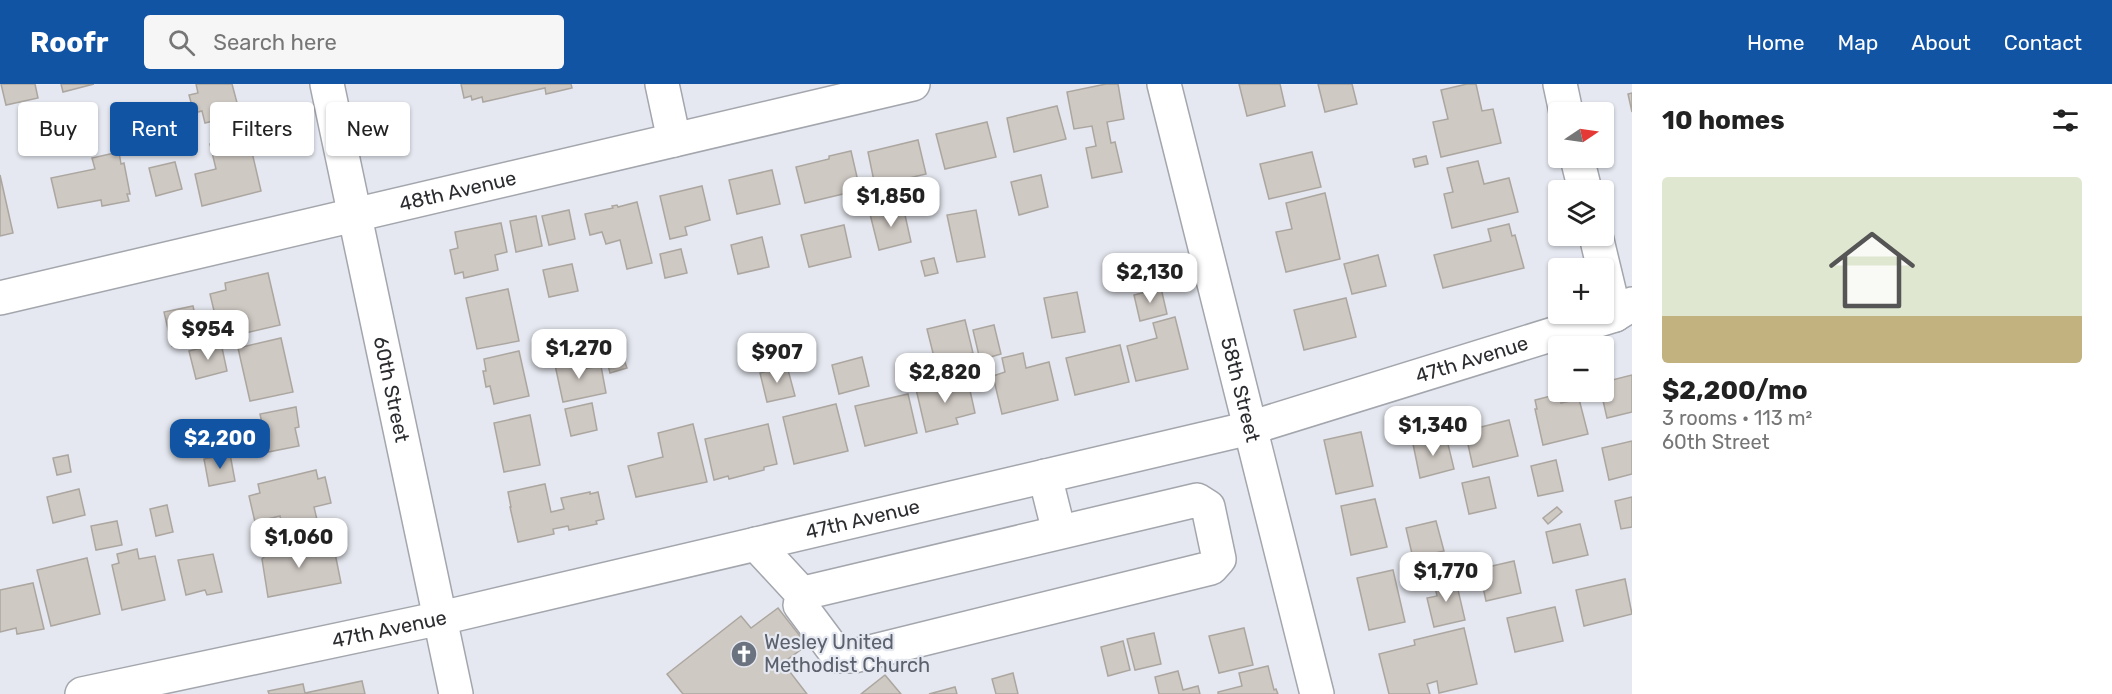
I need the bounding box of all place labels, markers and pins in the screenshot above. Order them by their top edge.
pin: $1,850 [842,177,940,228]
pin: $2,130 [1101,253,1199,304]
pin: $954 [172,310,244,361]
pin: $1,270 [530,329,628,380]
pin: $907 [741,333,813,384]
pin: $2,820 [896,353,994,404]
pin: $1,340 [1384,406,1482,457]
pin: $2,200 [171,419,269,470]
pin: $1,060 [250,518,348,569]
pin: $1,770 [1397,552,1495,603]
place label: Wesley United Methodist Church [764,630,930,677]
church icon: Wesley United Methodist Church [729,639,759,669]

